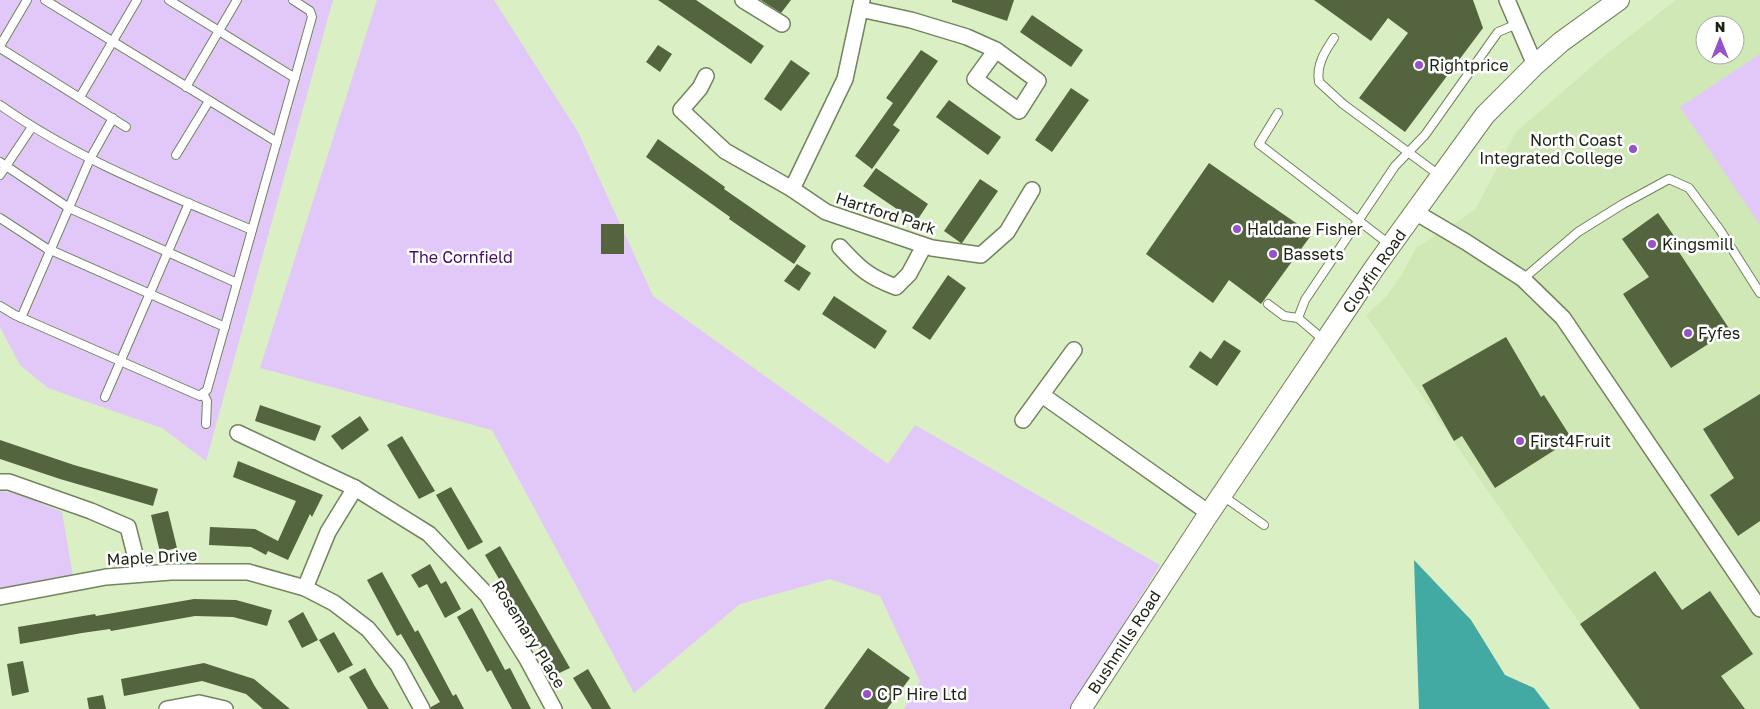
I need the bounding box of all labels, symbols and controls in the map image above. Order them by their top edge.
north arrow [1695,15,1745,65]
text: N [1715,18,1725,35]
place label: Rightprice [1429,55,1508,75]
marker: Rightprice [1413,59,1425,71]
place label: North Coast Integrated College [1479,130,1623,168]
marker: North Coast Integrated College [1627,143,1639,155]
street label: Hartford Park [833,187,939,239]
place label: Haldane Fisher [1247,219,1363,239]
marker: Haldane Fisher [1231,223,1243,235]
street label: Cloyfin Road [1338,225,1410,317]
place label: Kingsmill [1662,234,1734,254]
marker: Kingsmill [1646,238,1658,250]
place label: Bassets [1283,244,1344,264]
park label: The Cornfield [409,247,513,267]
marker: Bassets [1267,248,1279,260]
place label: Fyfes [1698,323,1740,343]
marker: Fyfes [1682,327,1694,339]
place label: First4Fruit [1530,431,1611,451]
marker: First4Fruit [1514,435,1526,447]
street label: Maple Drive [106,545,198,569]
street label: Rosemary Place [488,576,570,692]
street label: Bushmills Road [1083,587,1165,697]
place label: C P Hire Ltd [877,684,967,704]
marker: C P Hire Ltd [861,688,873,700]

